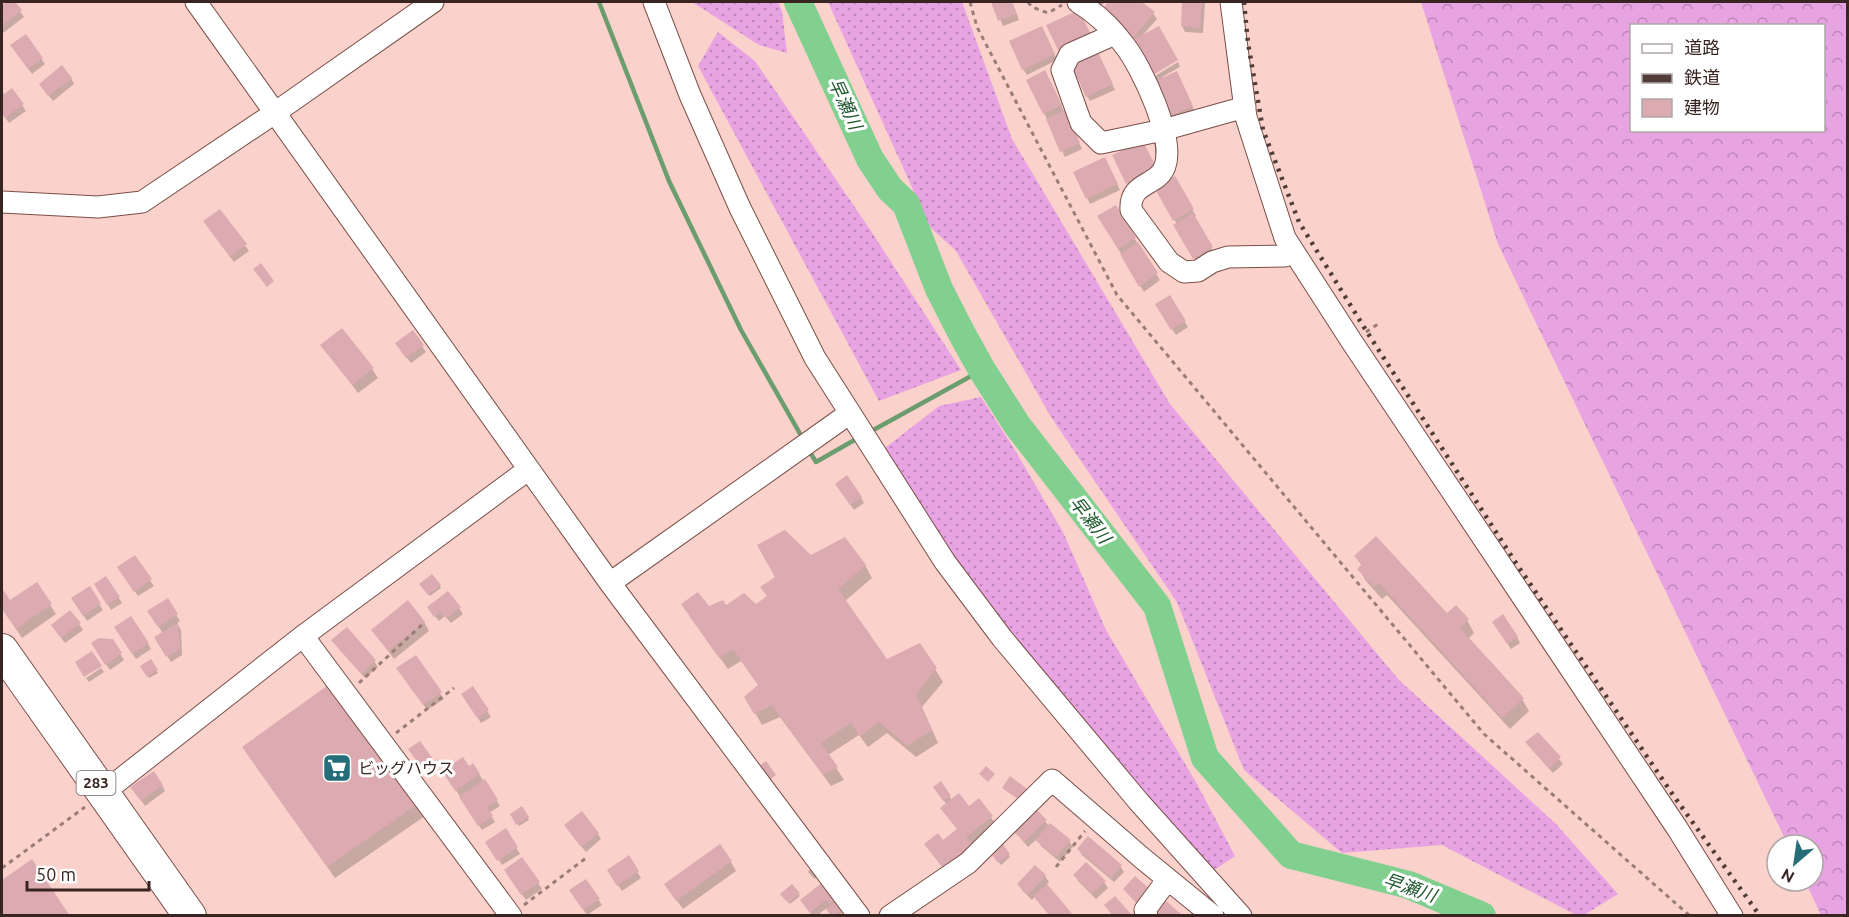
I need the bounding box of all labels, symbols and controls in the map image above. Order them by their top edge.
legend [1630,24,1825,132]
text: 道路 [1684,37,1720,57]
text: 鉄道 [1684,67,1720,87]
water label: 早瀬川 [825,75,867,134]
text: 建物 [1684,97,1720,117]
water label: 早瀬川 [1066,492,1117,548]
supermarket icon: ビッグハウス [321,752,353,784]
place label: ビッグハウス [358,759,454,777]
road number: 283 [76,771,116,795]
north arrow [1765,833,1825,893]
scale bar [27,854,148,892]
text: 50 m [36,864,76,884]
text: N [1778,865,1797,887]
water label: 早瀬川 [1382,869,1441,906]

